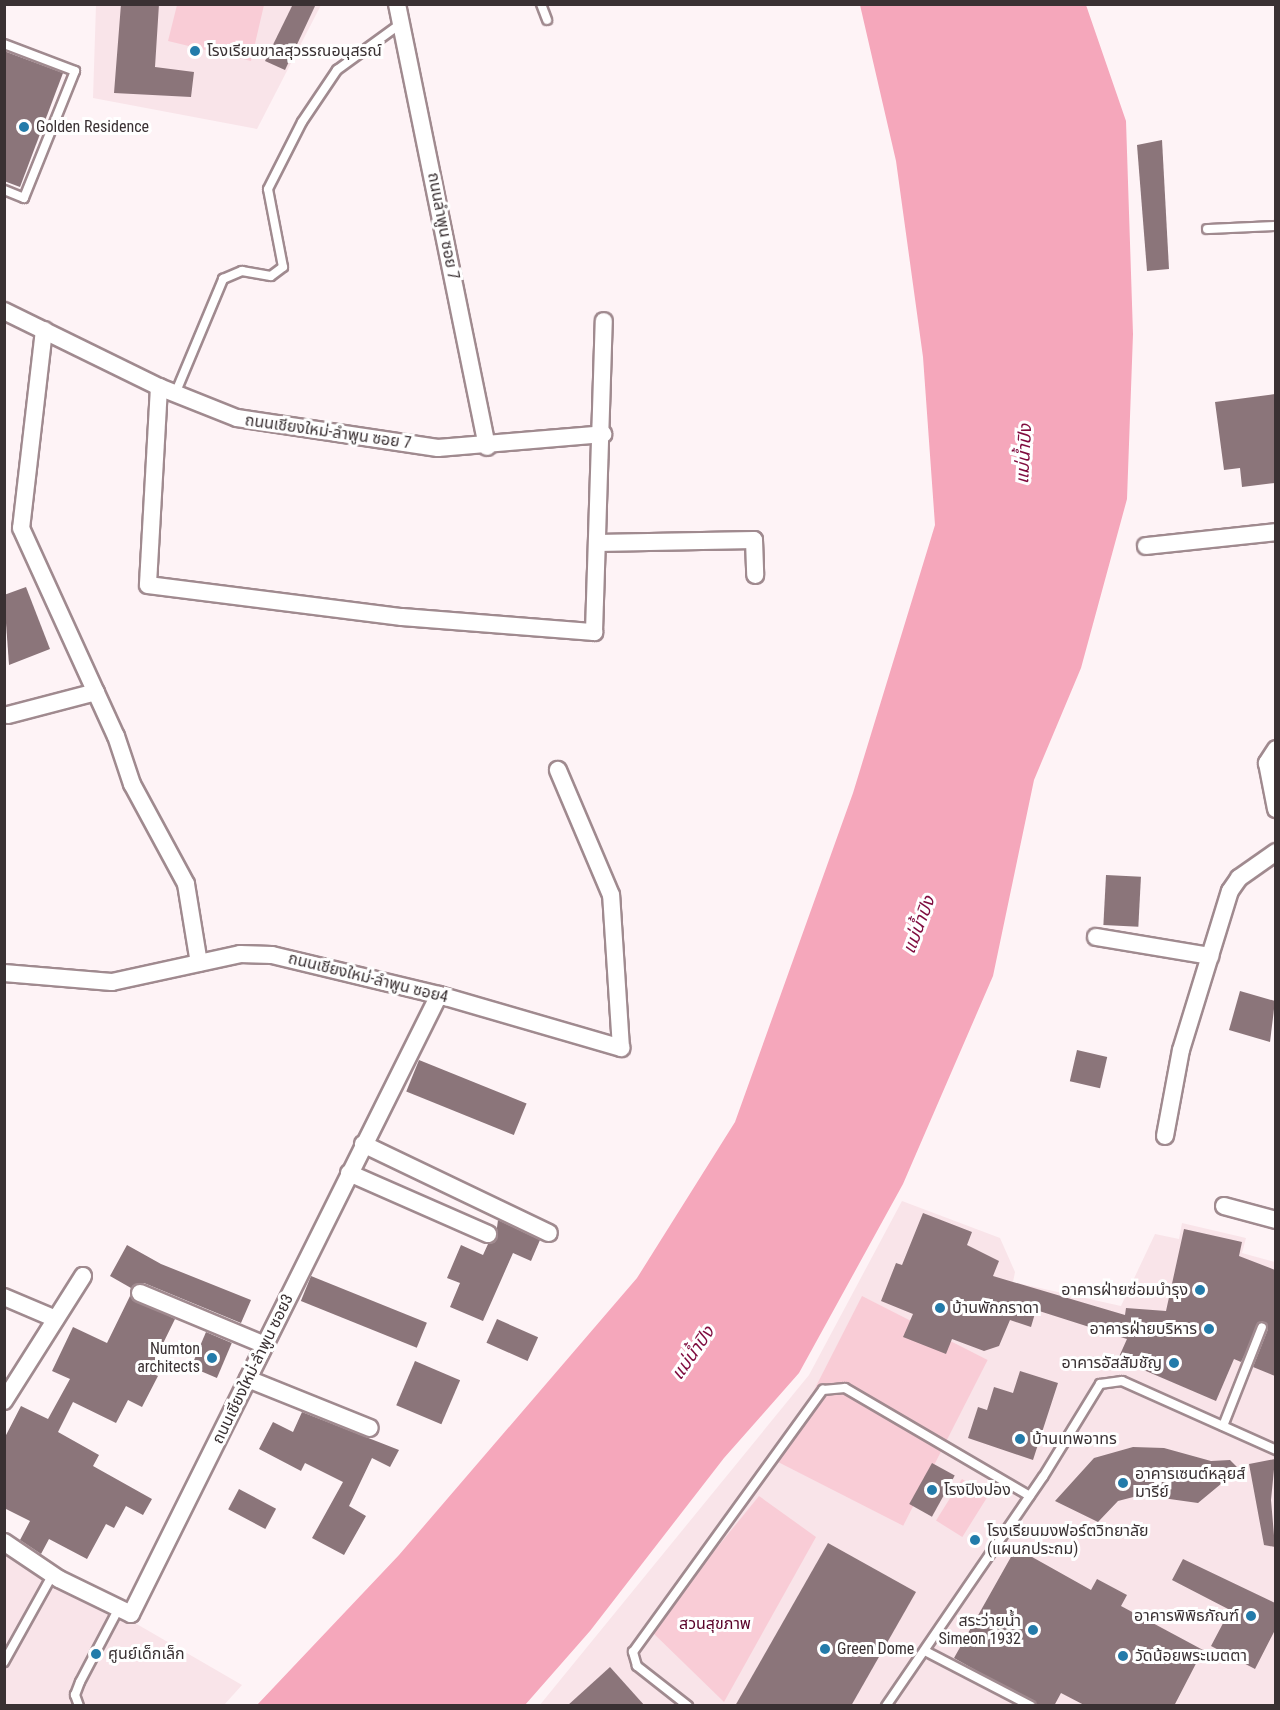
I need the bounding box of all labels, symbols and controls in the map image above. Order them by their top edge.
place label: โรงเรียนขาลสุวรรณอนุสรณ์ [207,41,382,61]
marker: โรงเรียนขาลสุวรรณอนุสรณ์ [188,44,202,58]
place label: Golden Residence [36,117,149,137]
marker: Golden Residence [17,120,31,134]
street label: ถนนลำพูน ซอย 7 [423,171,463,281]
street label: ถนนเชียงใหม่-ลำพูน ซอย 7 [244,411,412,453]
water label: แม่น้ำปิง [1012,423,1036,485]
water label: แม่น้ำปิง [898,893,940,957]
street label: ถนนเชียงใหม่-ลำพูน ซอย4 [286,949,450,1007]
place label: อาคารฝ่ายซ่อมบำรุง [1061,1280,1188,1300]
marker: อาคารฝ่ายซ่อมบำรุง [1193,1283,1207,1297]
street label: ถนนเชียงใหม่-ลำพูน ซอย3 [208,1291,298,1447]
place label: บ้านพักภราดา [952,1298,1039,1318]
marker: บ้านพักภราดา [933,1301,947,1315]
place label: อาคารฝ่ายบริหาร [1090,1319,1197,1339]
water label: แม่น้ำปิง [667,1322,719,1384]
marker: อาคารฝ่ายบริหาร [1202,1322,1216,1336]
place label: Numton architects [137,1339,200,1377]
marker: Numton architects [205,1351,219,1365]
place label: อาคารอัสสัมชัญ [1062,1353,1162,1373]
marker: อาคารอัสสัมชัญ [1167,1356,1181,1370]
place label: บ้านเทพอาทร [1032,1429,1117,1449]
marker: บ้านเทพอาทร [1013,1432,1027,1446]
place label: อาคารเซนต์หลุยส์ มารีย์ [1135,1464,1245,1502]
marker: อาคารเซนต์หลุยส์ มารีย์ [1116,1476,1130,1490]
place label: โรงปิงปอง [944,1480,1011,1500]
marker: โรงปิงปอง [925,1483,939,1497]
place label: โรงเรียนมงฟอร์ตวิทยาลัย (แผนกประถม) [987,1521,1149,1559]
marker: โรงเรียนมงฟอร์ตวิทยาลัย (แผนกประถม) [968,1533,982,1547]
place label: อาคารพิพิธภัณฑ์ [1134,1606,1239,1626]
marker: อาคารพิพิธภัณฑ์ [1244,1609,1258,1623]
place label: สระว่ายน้ำ Simeon 1932 [938,1611,1021,1649]
park label: สวนสุขภาพ [679,1614,751,1634]
marker: สระว่ายน้ำ Simeon 1932 [1026,1623,1040,1637]
place label: Green Dome [837,1639,914,1659]
marker: Green Dome [818,1642,832,1656]
place label: ศูนย์เด็กเล็ก [108,1644,185,1664]
place label: วัดน้อยพระเมตตา [1135,1646,1247,1666]
marker: ศูนย์เด็กเล็ก [89,1647,103,1661]
marker: วัดน้อยพระเมตตา [1116,1649,1130,1663]

